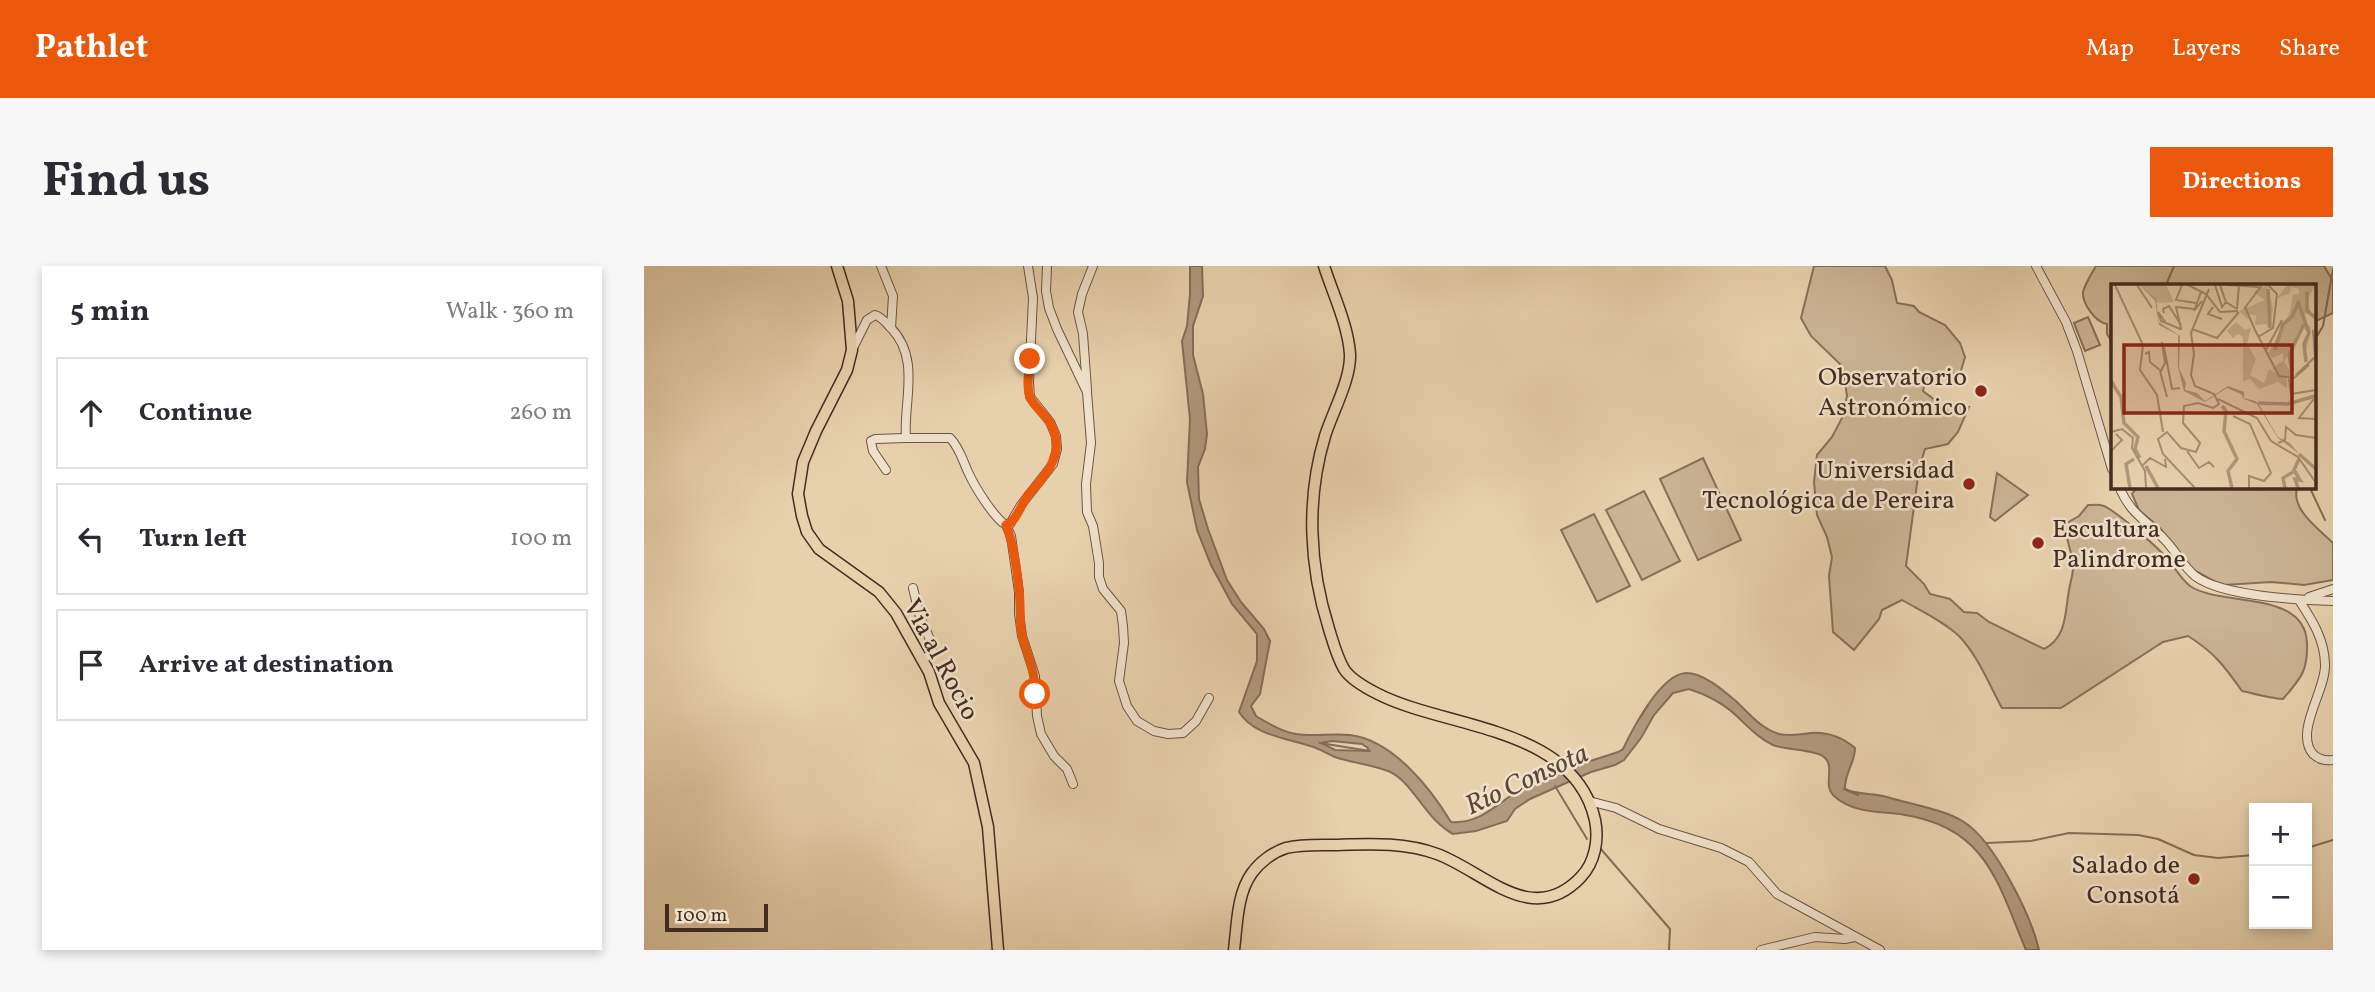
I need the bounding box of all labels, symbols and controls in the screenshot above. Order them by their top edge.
text: Pathlet [35,26,148,72]
text: Map [2086,32,2134,66]
text: Layers [2172,32,2241,66]
text: Share [2279,32,2340,66]
button: Directions [2150,147,2333,217]
text: Find us [42,148,210,217]
inset map [2111,284,2316,488]
text: 5 min [70,291,150,333]
text: Walk · 360 m [446,296,574,328]
route end [1014,343,1045,374]
place label: Observatorio Astronómico [1818,360,1967,426]
marker: Observatorio Astronómico [1973,383,1989,399]
icon: ahead [72,394,110,432]
text: Continue [139,395,252,431]
text: 260 m [509,397,572,429]
place label: Universidad Tecnológica de Pereira [1702,453,1955,519]
marker: Universidad Tecnológica de Pereira [1961,476,1977,492]
place label: Escultura Palindrome [2052,512,2186,578]
icon: left [72,520,110,558]
text: Turn left [139,521,247,557]
text: 100 m [510,523,572,555]
marker: Escultura Palindrome [2030,535,2046,551]
street label: Via al Rocio [893,593,987,727]
icon: arrive [72,646,110,684]
text: Arrive at destination [139,647,394,683]
route start [1019,678,1050,709]
water label: Río Consota [1459,735,1595,826]
map controls [2249,803,2312,929]
button: + [2249,803,2312,866]
place label: Salado de Consotá [2071,848,2180,914]
button: − [2249,866,2312,929]
marker: Salado de Consotá [2186,871,2202,887]
scale bar [665,901,768,933]
text: 100 m [676,903,727,929]

